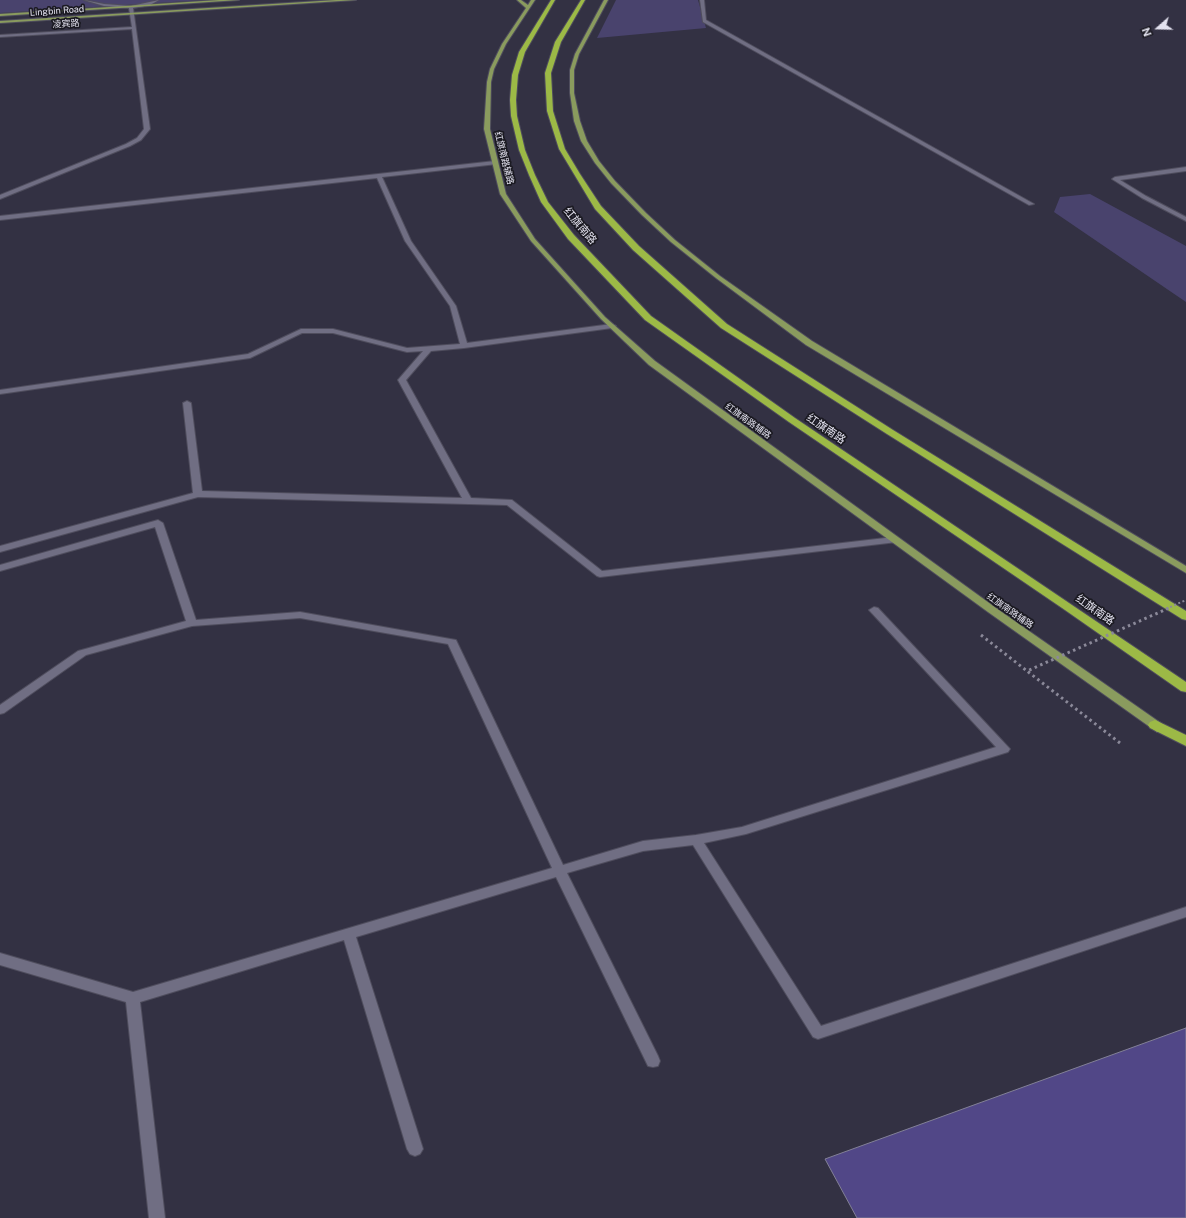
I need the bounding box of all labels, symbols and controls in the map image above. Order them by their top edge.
street label: Lingbin Road [29,4,85,18]
north arrow [1138,8,1178,48]
street label: 凌宾路 [52,18,80,30]
text: N [1140,26,1154,38]
street label: 红旗南路辅路 [492,130,516,186]
street label: 红旗南路 [561,205,599,247]
street label: 红旗南路辅路 [723,401,773,441]
street label: 红旗南路 [804,411,848,447]
street label: 红旗南路辅路 [985,591,1035,631]
street label: 红旗南路 [1073,592,1117,628]

